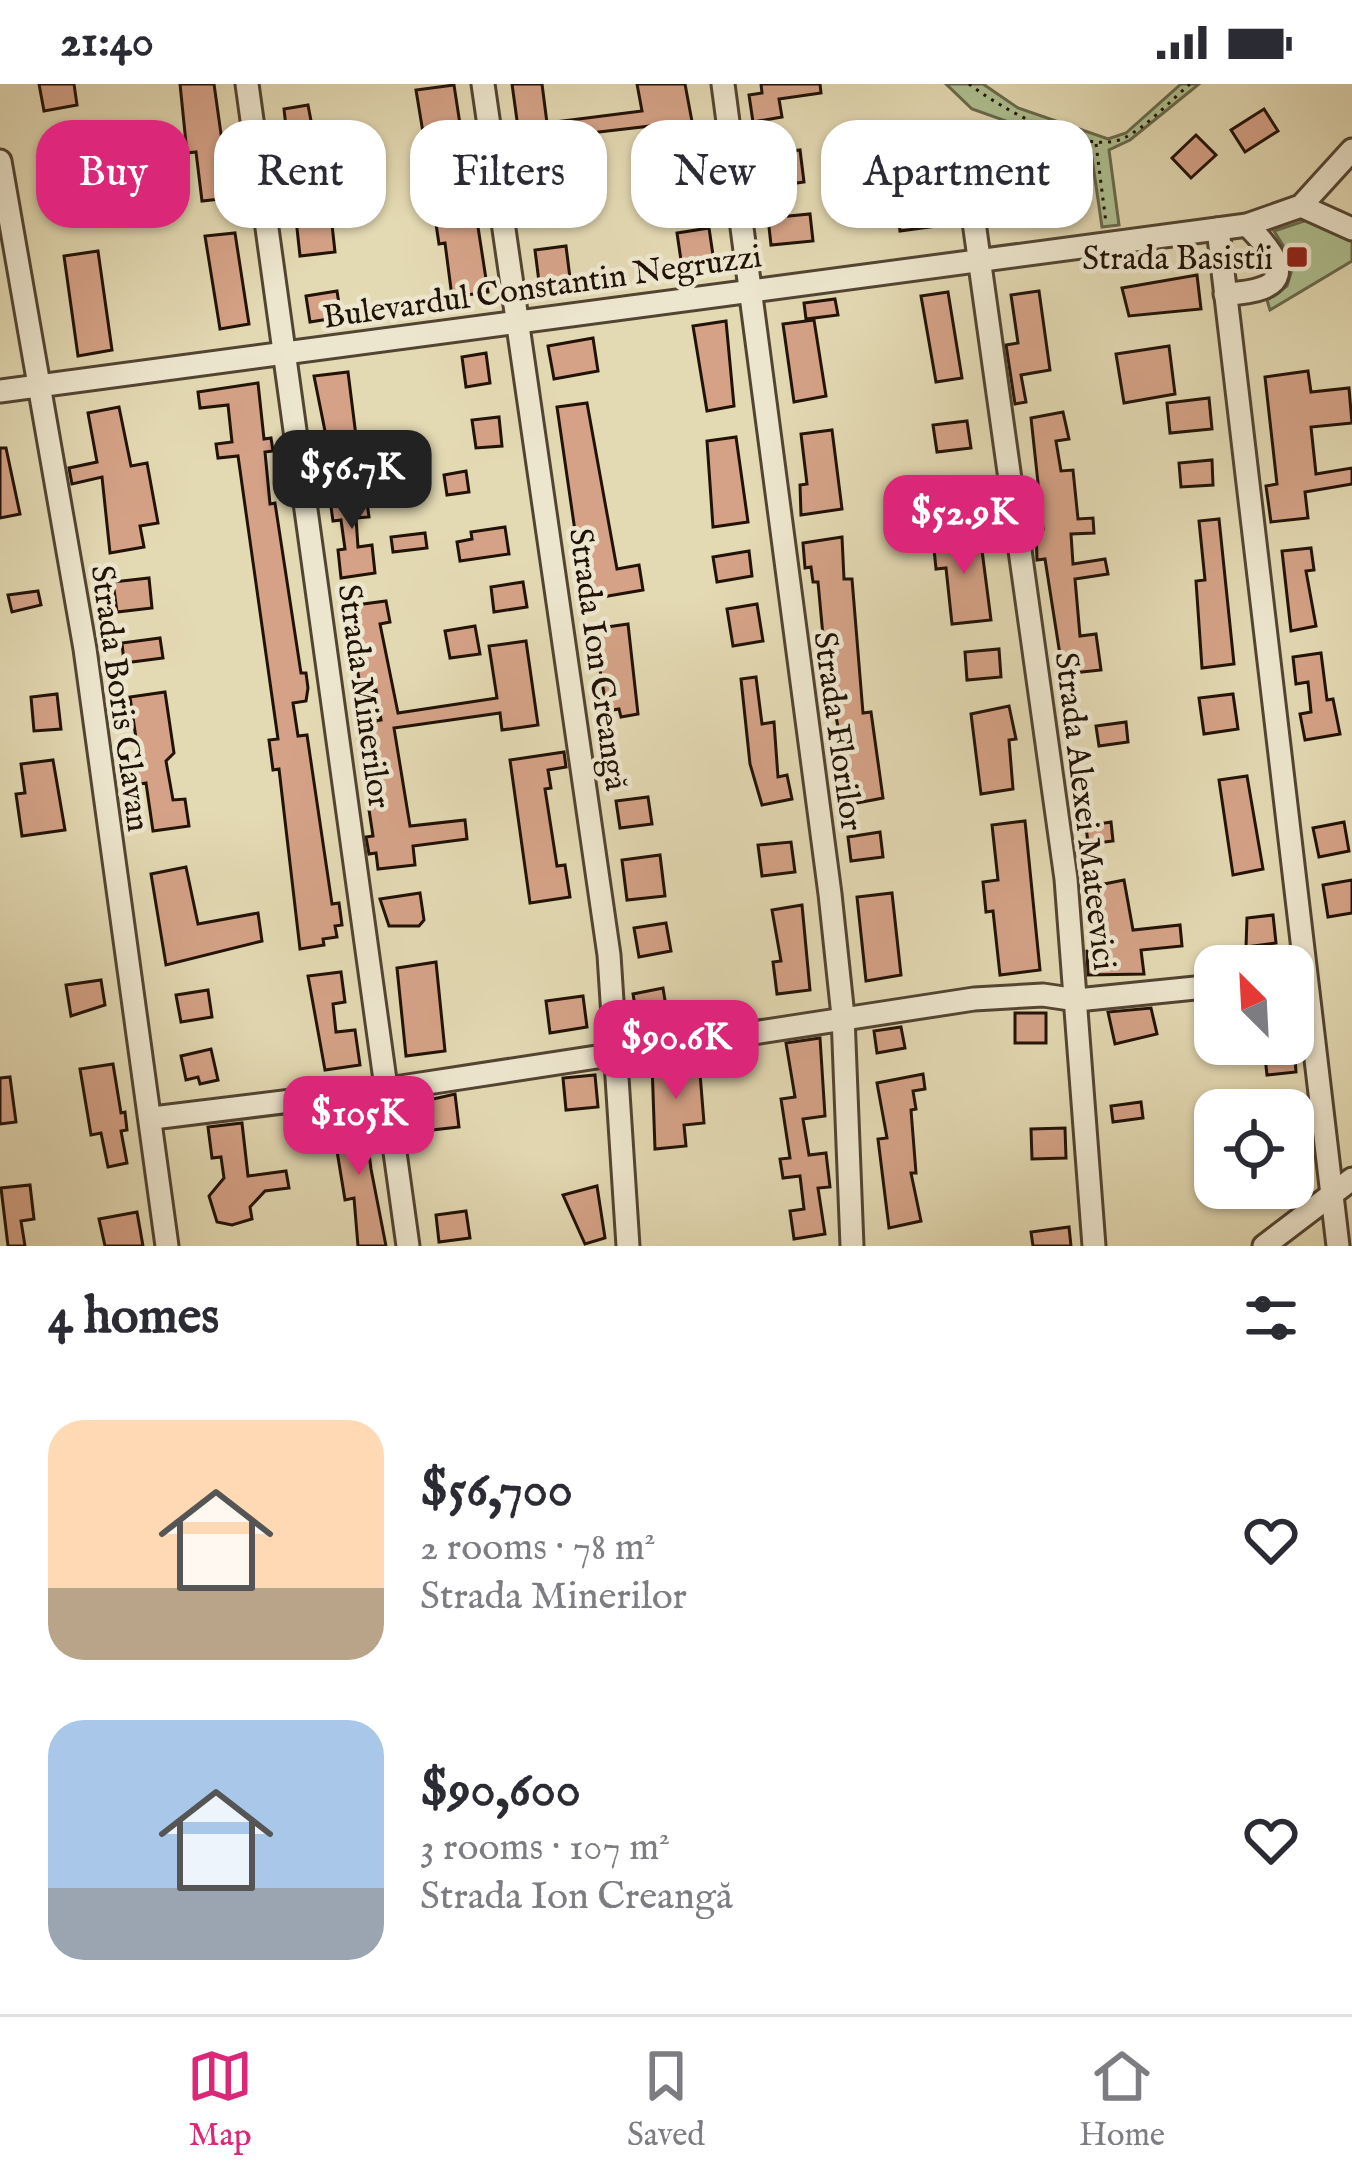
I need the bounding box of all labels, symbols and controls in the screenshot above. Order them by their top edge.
text: 21:40 [60,14,154,71]
chip: Buy [36,120,190,228]
chip: Rent [214,120,386,228]
chip: Filters [410,120,607,228]
chip: New [631,120,797,228]
chip: Apartment [821,120,1093,228]
street label: Bulevardul Constantin Negruzzi [320,236,765,340]
place label: Strada Basistîi [1082,239,1273,281]
marker: Strada Basistîi [1284,244,1310,270]
pin: $56.7K [254,430,450,532]
text: $56.7K [300,444,404,493]
pin: $52.9K [866,475,1062,577]
text: $52.9K [910,489,1018,538]
street label: Strada Ion Creangă [558,525,636,794]
street label: Strada Boris Glavan [80,563,159,834]
street label: Strada Minerilor [327,582,400,811]
street label: Strada Florilor [802,629,872,834]
street label: Strada Alexei Mateevici [1044,650,1124,973]
north arrow [1194,945,1314,1065]
map controls [1194,945,1314,1209]
pin: $90.6K [578,1000,774,1102]
text: $90.6K [621,1014,731,1063]
pin: $105K [275,1076,443,1178]
button: locate [1194,1089,1314,1209]
text: $105K [310,1090,408,1139]
icon: filters [1238,1285,1304,1351]
text: 4 homes [48,1286,219,1351]
text: $56,700 [420,1459,573,1524]
icon: home [144,1468,288,1612]
icon: heart [1238,1507,1304,1573]
text: 2 rooms · 78 m² [420,1524,656,1573]
text: Strada Minerilor [420,1573,687,1622]
text: $90,600 [420,1759,581,1824]
icon: home [144,1768,288,1912]
icon: heart [1238,1807,1304,1873]
text: 3 rooms · 107 m² [420,1824,670,1873]
text: Strada Ion Creangă [420,1873,733,1922]
tab: Map [187,2043,253,2157]
tab: Saved [627,2043,705,2157]
tab: Home [1079,2043,1165,2157]

